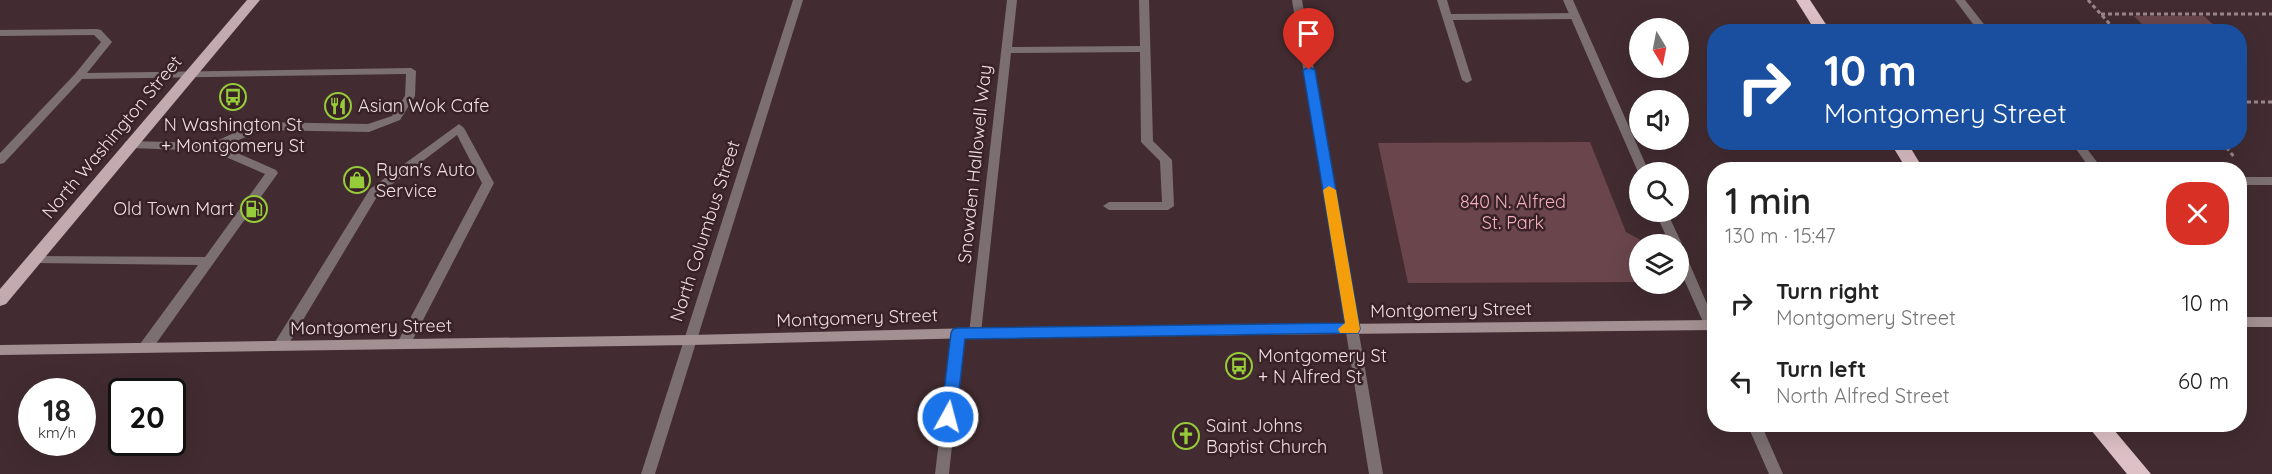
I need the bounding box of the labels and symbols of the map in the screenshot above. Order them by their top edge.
pin [1283,8,1334,70]
north arrow [1629,18,1689,78]
street label: North Washington Street [37,50,187,223]
street label: Snowden Hallowell Way [953,64,996,264]
bus stop icon: N Washington St + Montgomery St [218,82,248,112]
restaurant icon: Asian Wok Cafe [323,91,353,121]
place label: Asian Wok Cafe [358,94,489,117]
place label: N Washington St + Montgomery St [161,113,305,157]
street label: North Columbus Street [664,137,745,324]
place label: Ryan's Auto Service [376,158,475,202]
shop icon: Ryan's Auto Service [342,165,372,195]
park label: 840 N. Alfred St. Park [1460,190,1566,234]
fuel station icon: Old Town Mart [239,194,269,224]
place label: Old Town Mart [113,197,234,220]
street label: Montgomery Street [1370,297,1532,322]
street label: Montgomery Street [776,303,938,332]
street label: Montgomery Street [290,314,452,339]
place label: Montgomery St + N Alfred St [1258,344,1387,388]
bus stop icon: Montgomery St + N Alfred St [1224,351,1254,381]
speed limit sign: 20 [108,378,186,456]
position arrow [916,385,980,449]
place label: Saint Johns Baptist Church [1206,414,1327,458]
church icon: Saint Johns Baptist Church [1171,421,1201,451]

